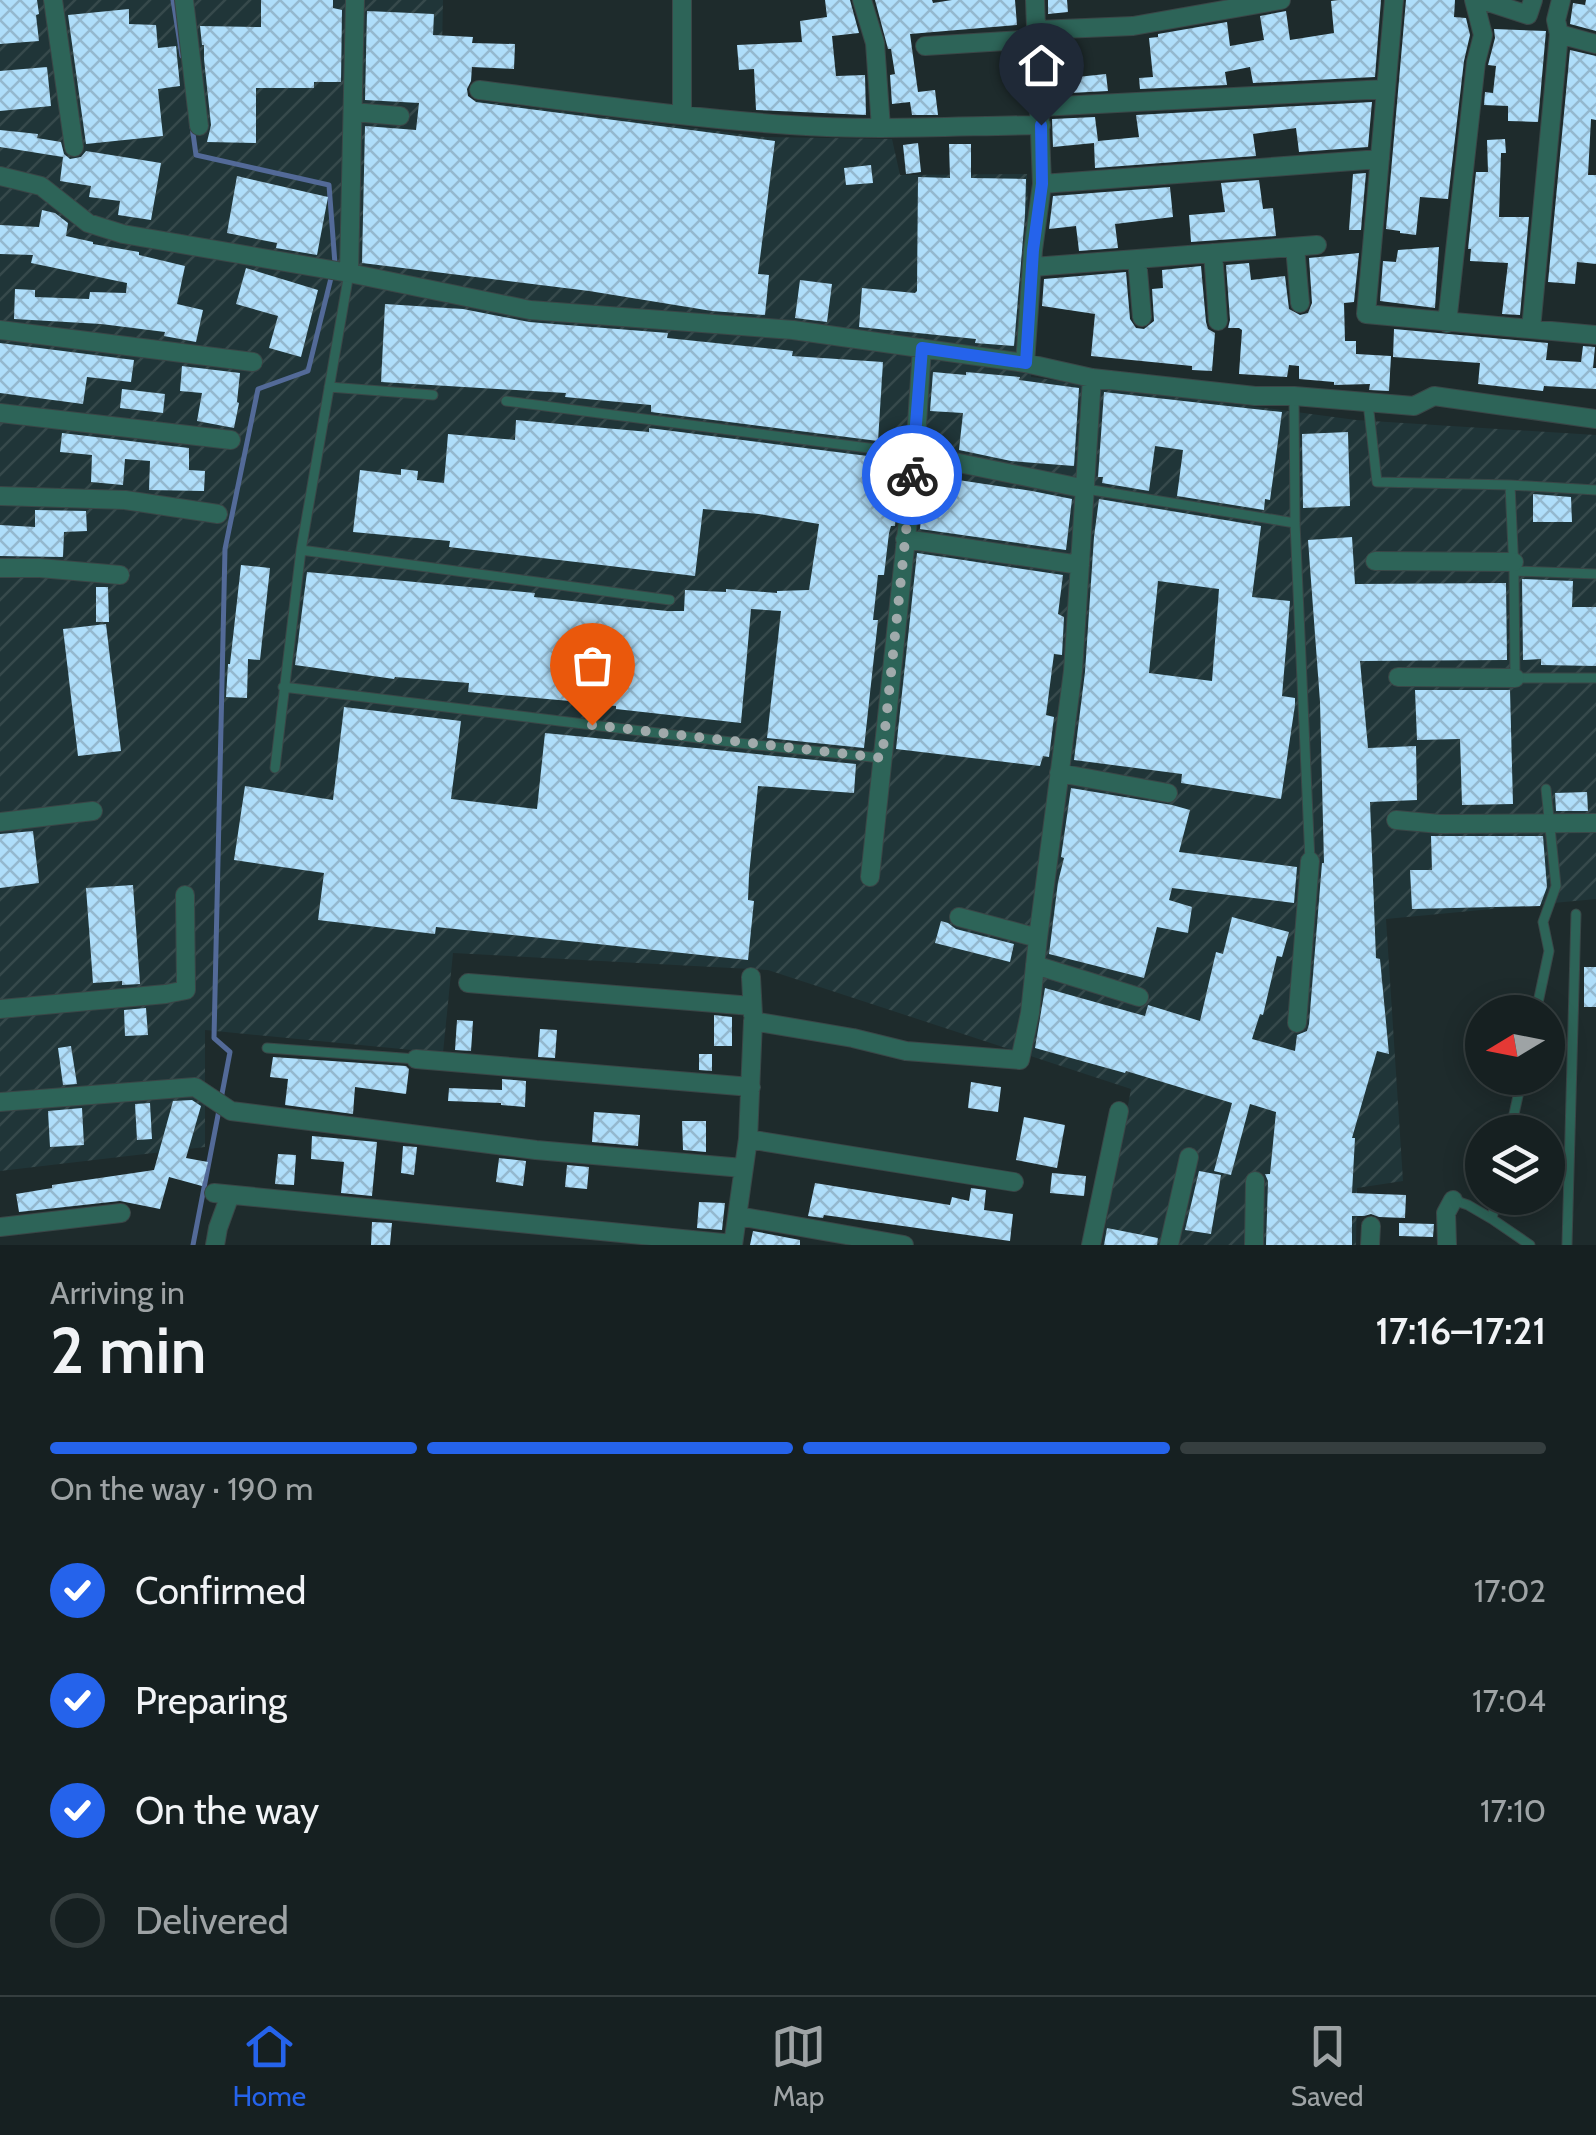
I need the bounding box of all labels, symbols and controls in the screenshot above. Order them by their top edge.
pin [999,23,1084,126]
icon: home [1014,38,1069,93]
courier [862,425,962,525]
icon: bike [885,448,940,503]
pin [550,623,635,726]
icon: bag [565,638,620,693]
north arrow [1465,995,1565,1095]
map controls [1465,995,1565,1215]
button: layers [1465,1115,1565,1215]
text: Arriving in [50,1273,185,1312]
text: 17:16–17:21 [1375,1307,1546,1354]
text: 2 min [50,1310,207,1389]
text: On the way · 190 m [50,1469,313,1508]
icon: check [50,1563,105,1618]
text: Confirmed [135,1567,306,1614]
text: 17:02 [1474,1571,1546,1610]
icon: check [50,1673,105,1728]
text: Preparing [135,1677,287,1724]
text: 17:04 [1472,1681,1546,1720]
icon: check [50,1783,105,1838]
text: On the way [135,1787,319,1834]
text: 17:10 [1480,1791,1546,1830]
text: Delivered [135,1897,289,1944]
tab: Home [232,2019,306,2113]
tab: Map [771,2019,826,2113]
tab: Saved [1291,2019,1364,2113]

